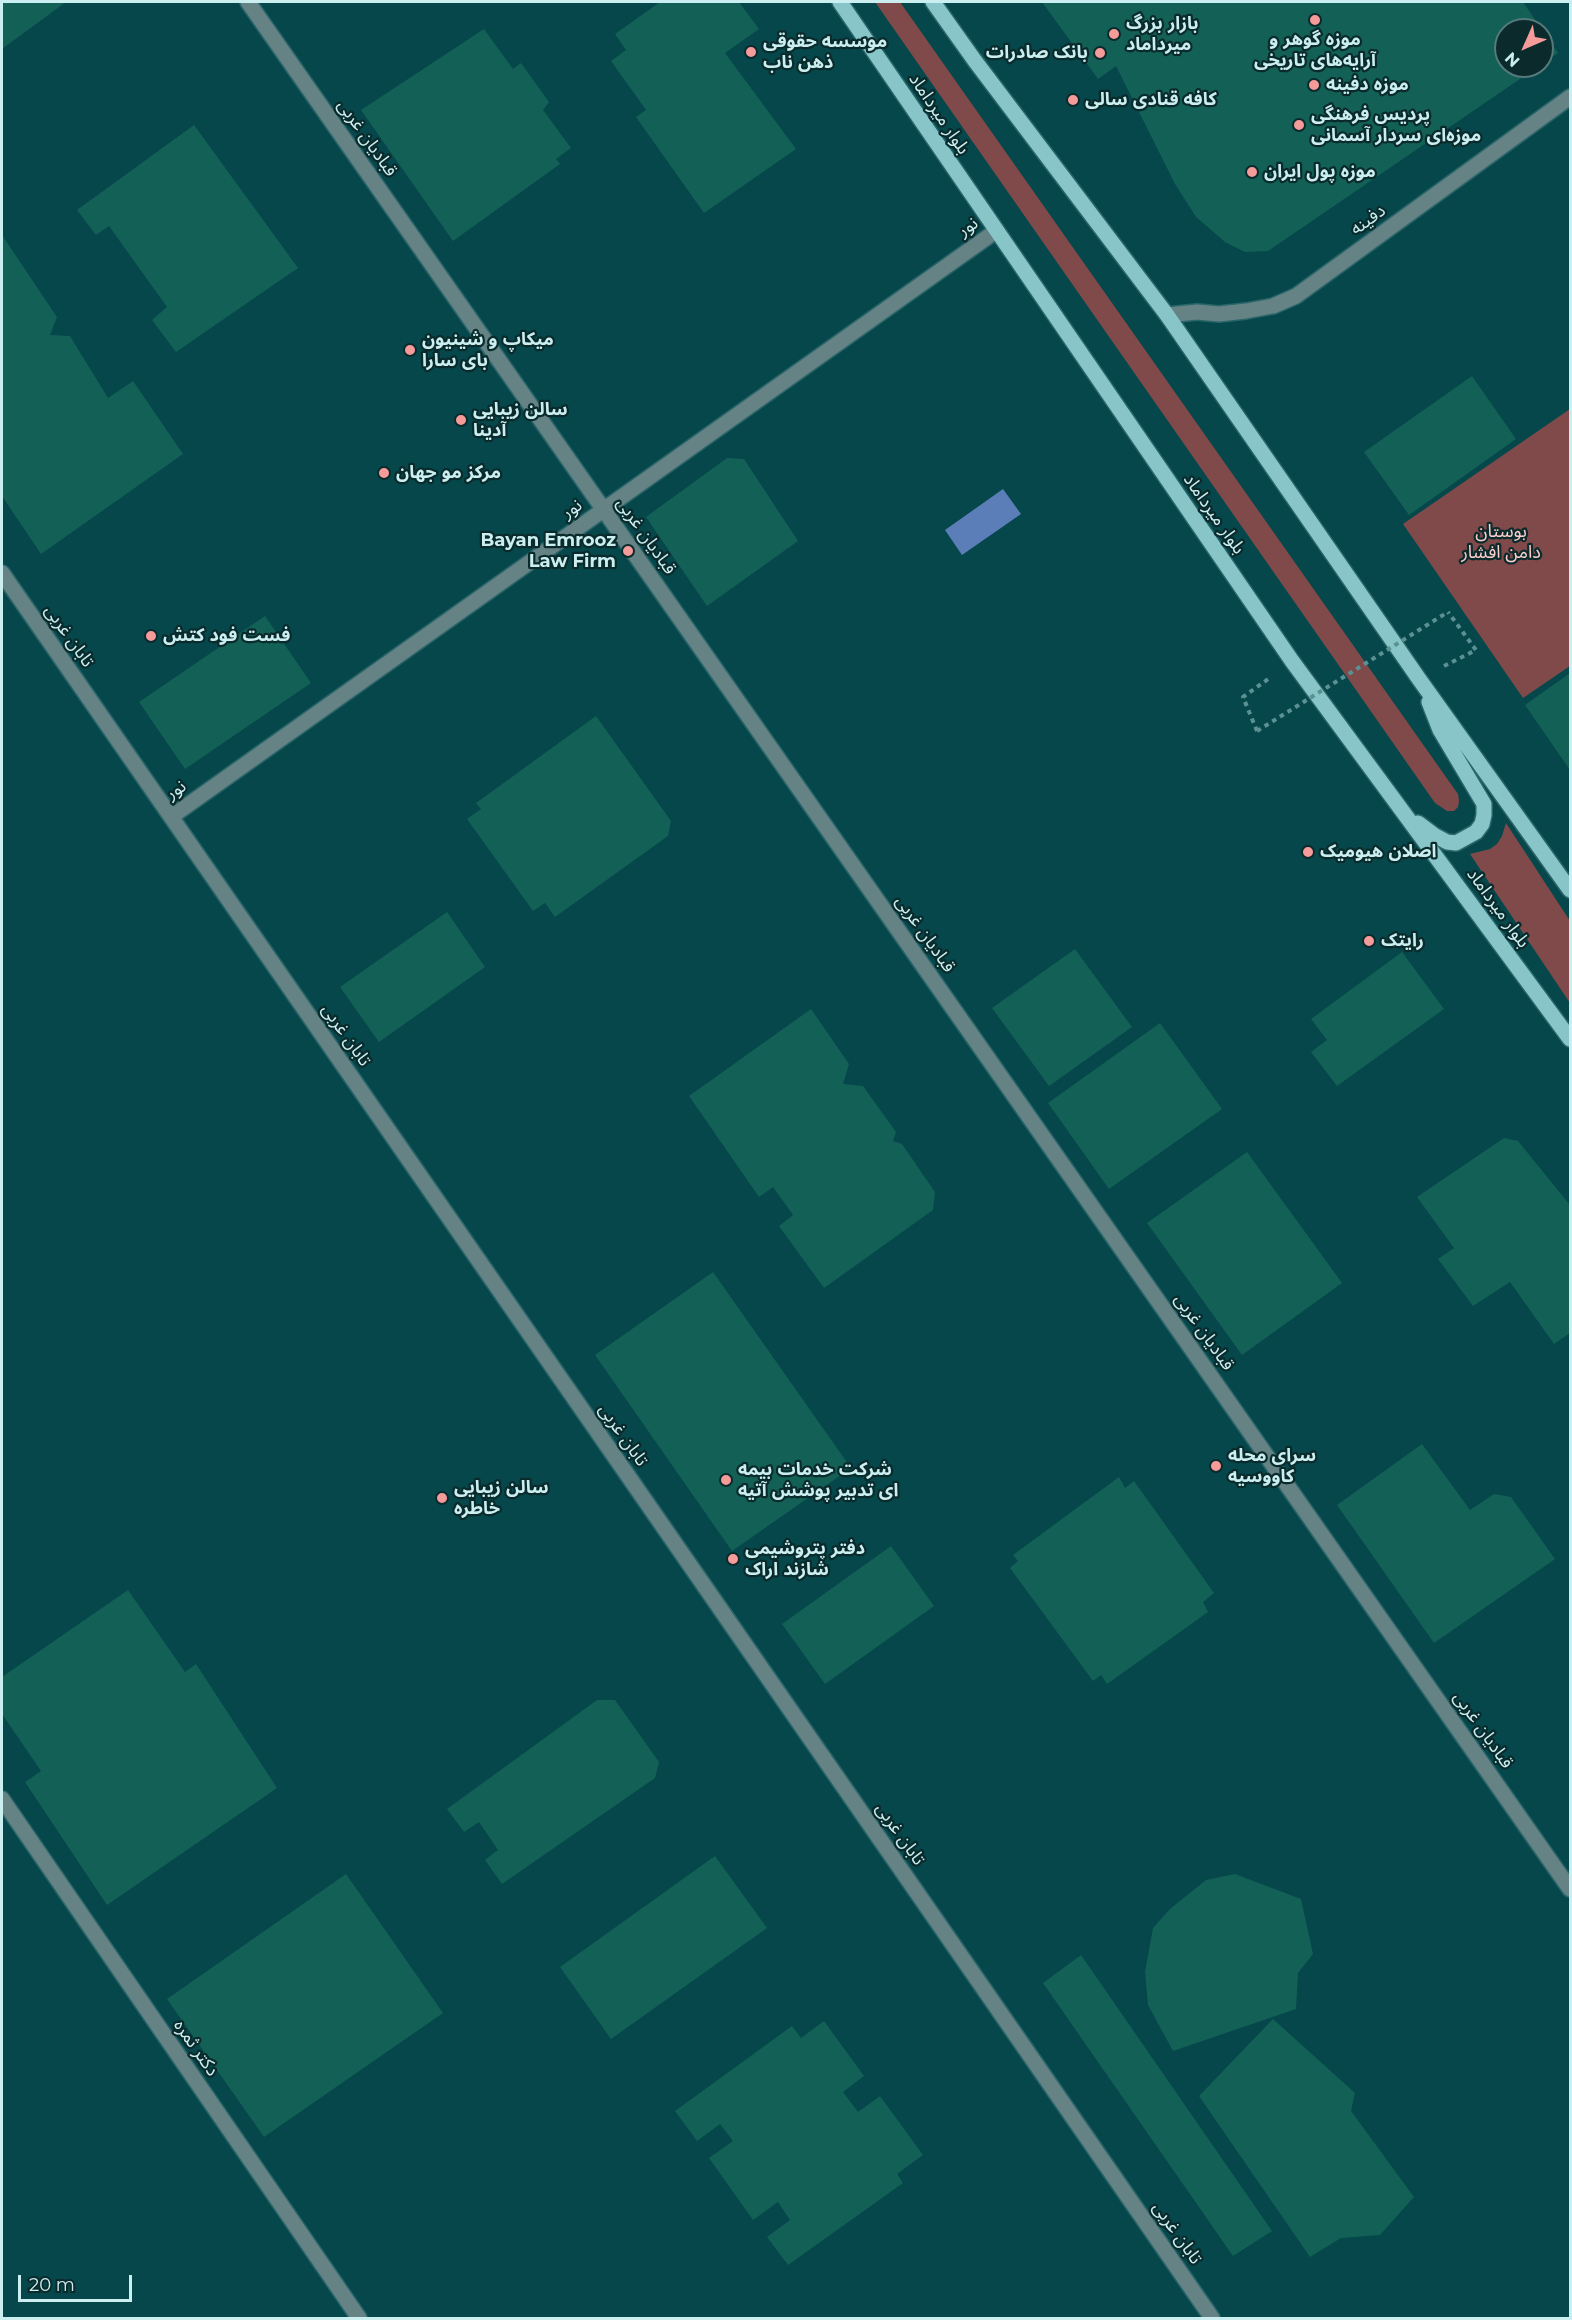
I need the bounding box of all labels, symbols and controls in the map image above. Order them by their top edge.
place label: بازار بزرگ میرداماد [1126,13,1199,56]
marker: موزه گوهر و آرایه‌های تاریخی [1308,13,1322,27]
north arrow [1494,18,1554,78]
marker: بازار بزرگ میرداماد [1107,27,1121,41]
place label: موزه گوهر و آرایه‌های تاریخی [1254,29,1376,72]
place label: موسسه حقوقی ذهن ناب [763,31,887,74]
place label: بانک صادرات [986,42,1088,64]
marker: موسسه حقوقی ذهن ناب [744,45,758,59]
marker: بانک صادرات [1093,46,1107,60]
text: N [1501,48,1524,71]
street label: بلوار میرداماد [904,69,974,159]
place label: موزه دفینه [1326,74,1409,96]
marker: موزه دفینه [1307,78,1321,92]
place label: کافه قنادی سالی [1085,89,1217,111]
marker: کافه قنادی سالی [1066,93,1080,107]
street label: قبادیان غربی [333,95,401,181]
place label: پردیس فرهنگی موزه‌ای سردار آسمانی [1311,104,1481,146]
marker: پردیس فرهنگی موزه‌ای سردار آسمانی [1292,118,1306,132]
place label: موزه پول ایران [1264,161,1376,183]
marker: موزه پول ایران [1245,165,1259,179]
street label: دفینه [1346,200,1390,240]
street label: نور [954,212,982,242]
place label: میکاپ و شینیون بای سارا [422,329,554,372]
marker: میکاپ و شینیون بای سارا [403,343,417,357]
place label: سالن زیبایی آدینا [473,399,568,442]
marker: سالن زیبایی آدینا [454,413,468,427]
place label: مرکز مو جهان [396,462,501,484]
marker: مرکز مو جهان [377,466,391,480]
street label: بلوار میرداماد [1178,470,1250,558]
street label: قبادیان غربی [612,493,680,579]
street label: نور [558,494,586,524]
park label: بوستان دامن افشار [1461,521,1541,564]
place label: Bayan Emrooz Law Firm [480,530,616,572]
marker: Bayan Emrooz Law Firm [621,544,635,558]
street label: تابان غربی [40,601,98,671]
place label: فست فود کتش [163,625,290,647]
marker: فست فود کتش [144,629,158,643]
street label: نور [162,775,190,805]
place label: اصلان هیومیک [1320,841,1436,863]
marker: اصلان هیومیک [1301,845,1315,859]
street label: بلوار میرداماد [1462,864,1534,952]
street label: قبادیان غربی [891,891,959,977]
place label: رایتک [1381,930,1424,952]
marker: رایتک [1362,934,1376,948]
street label: تابان غربی [317,1000,375,1070]
street label: قبادیان غربی [1170,1289,1238,1375]
street label: تابان غربی [594,1400,652,1470]
place label: سرای محله کاووسیه [1228,1445,1316,1488]
place label: شرکت خدمات بیمه ای تدبیر پوشش آتیه [738,1459,898,1502]
marker: سرای محله کاووسیه [1209,1459,1223,1473]
marker: شرکت خدمات بیمه ای تدبیر پوشش آتیه [719,1473,733,1487]
place label: سالن زیبایی خاطره [454,1477,549,1520]
marker: سالن زیبایی خاطره [435,1491,449,1505]
place label: دفتر پتروشیمی شازند اراک [745,1538,865,1580]
marker: دفتر پتروشیمی شازند اراک [726,1552,740,1566]
street label: قبادیان غربی [1449,1687,1517,1773]
street label: تابان غربی [871,1799,929,1869]
street label: دکتر ثمره [169,2016,223,2080]
street label: تابان غربی [1148,2198,1206,2268]
scale bar [21,2263,135,2301]
text: 20 m [29,2274,75,2296]

